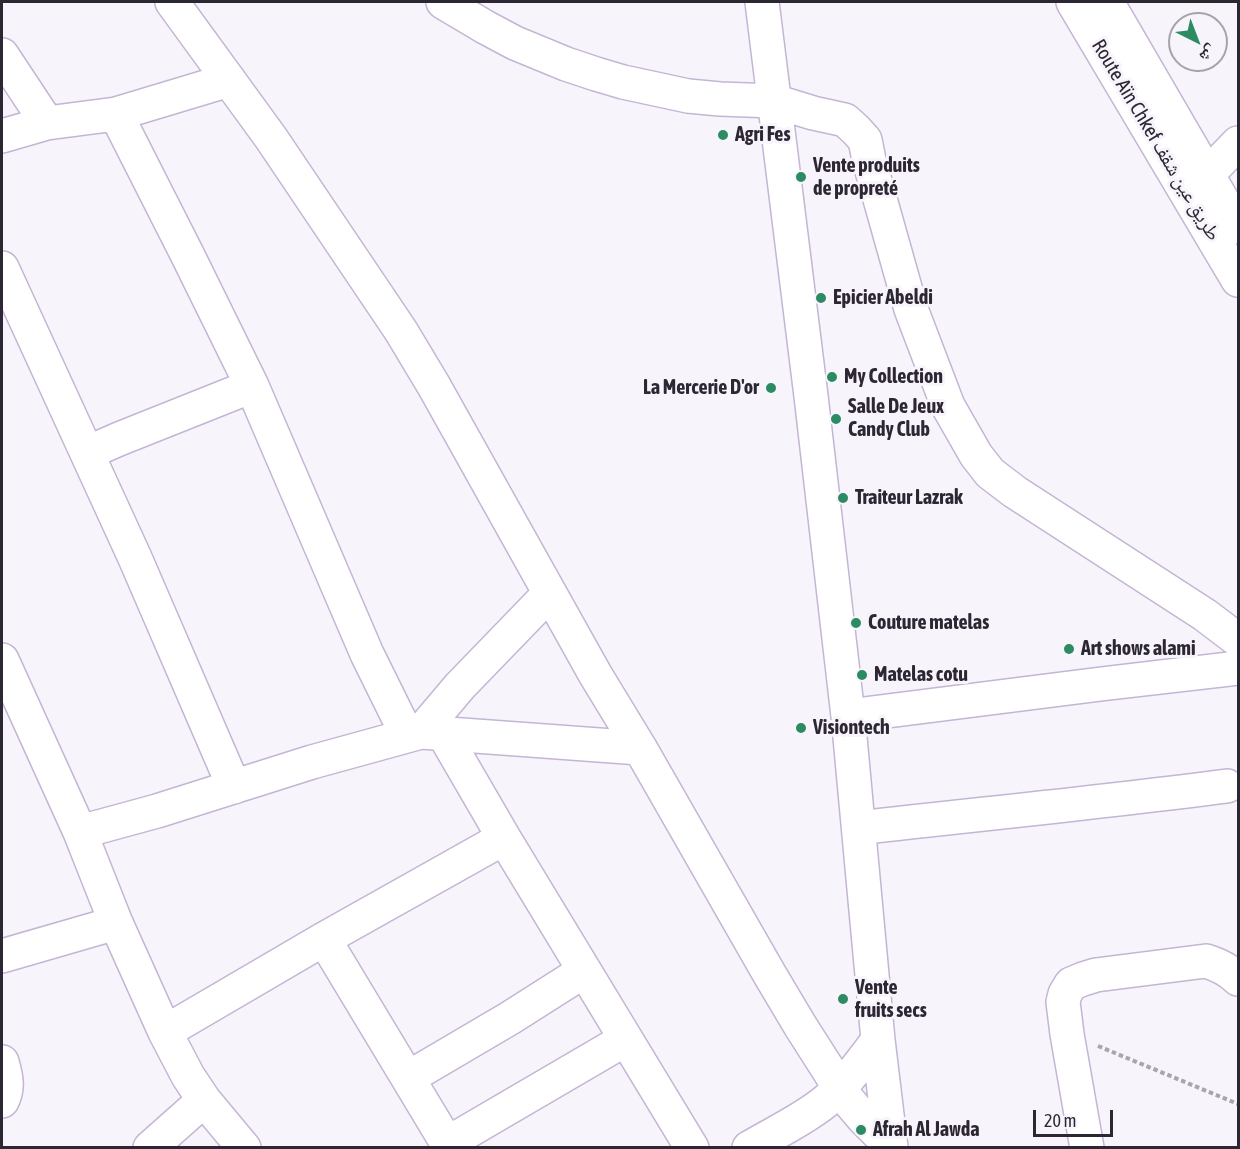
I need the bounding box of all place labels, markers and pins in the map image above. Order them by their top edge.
place label: Agri Fes [735,123,790,147]
marker: Agri Fes [716,128,730,142]
place label: Vente produits de propreté [813,154,920,201]
marker: Vente produits de propreté [794,170,808,184]
place label: Epicier Abeldi [833,286,933,310]
marker: Epicier Abeldi [814,291,828,305]
place label: My Collection [844,365,943,389]
marker: My Collection [825,370,839,384]
place label: La Mercerie D'or [643,376,759,400]
marker: La Mercerie D'or [764,381,778,395]
place label: Salle De Jeux Candy Club [848,395,944,442]
marker: Salle De Jeux Candy Club [829,412,843,426]
place label: Traiteur Lazrak [855,486,963,510]
marker: Traiteur Lazrak [836,491,850,505]
place label: Couture matelas [868,611,989,635]
marker: Couture matelas [849,616,863,630]
place label: Art shows alami [1081,637,1196,661]
marker: Art shows alami [1062,642,1076,656]
place label: Matelas cotu [874,663,968,687]
marker: Matelas cotu [855,668,869,682]
place label: Visiontech [813,716,890,740]
marker: Visiontech [794,721,808,735]
place label: Vente fruits secs [855,976,927,1023]
marker: Vente fruits secs [836,992,850,1006]
place label: Afrah Al Jawda [873,1118,980,1142]
marker: Afrah Al Jawda [854,1123,868,1137]

